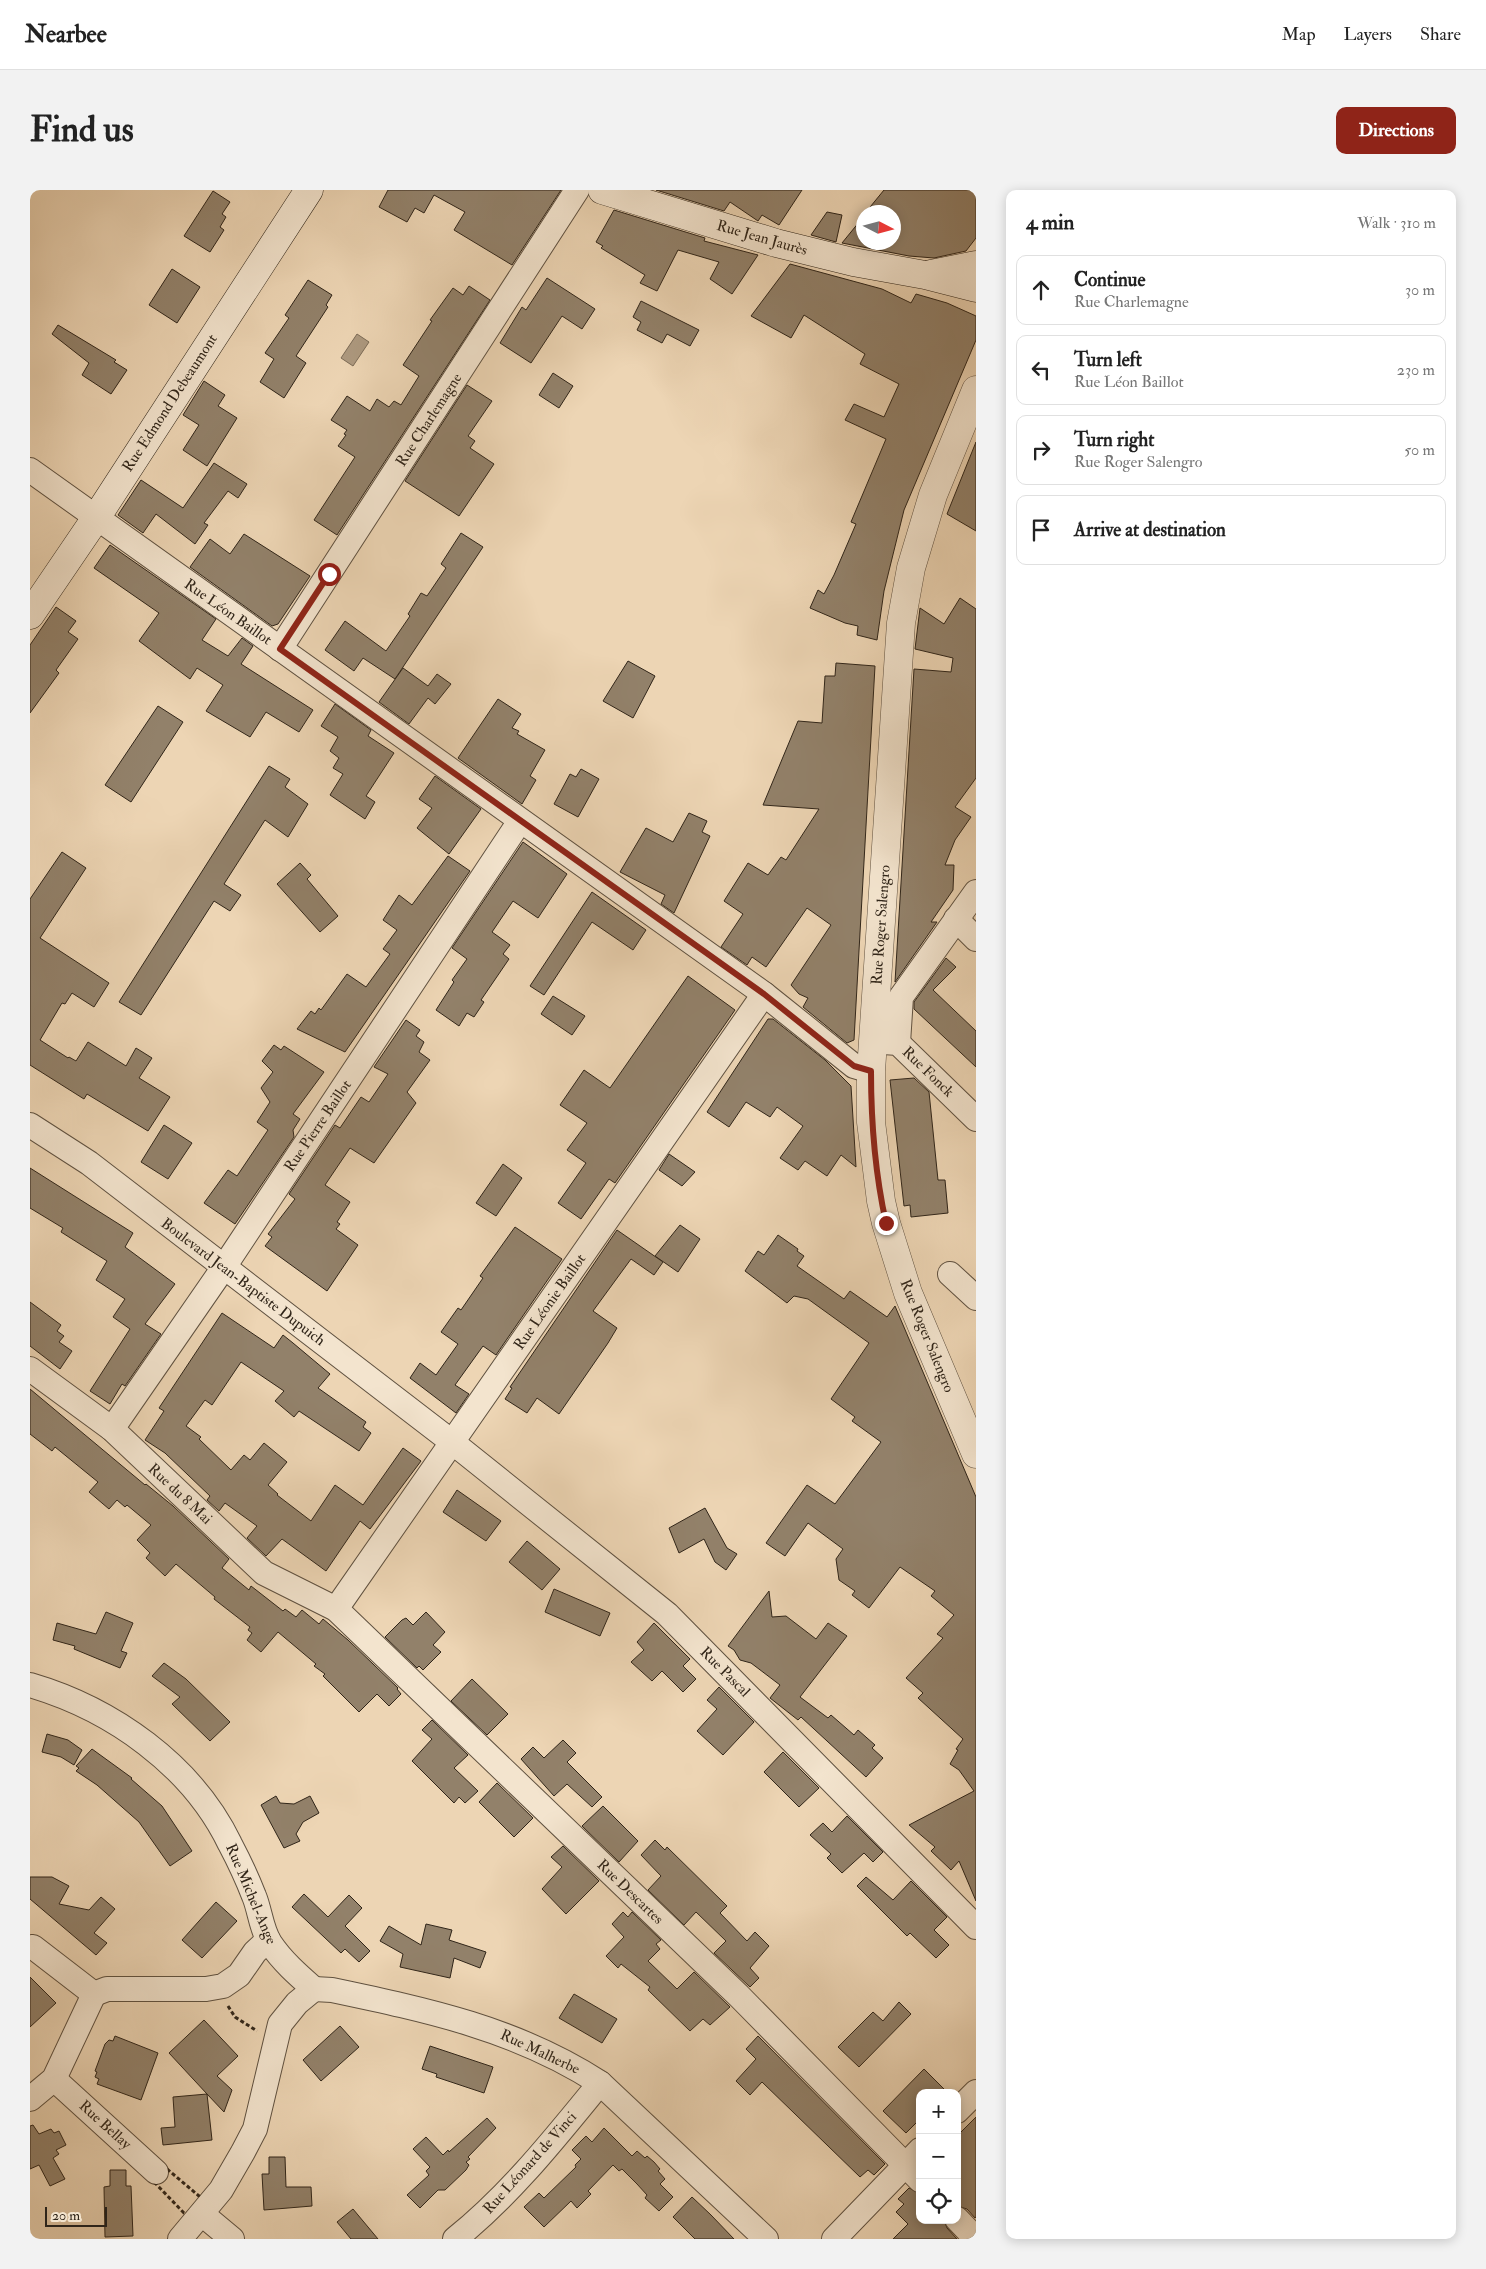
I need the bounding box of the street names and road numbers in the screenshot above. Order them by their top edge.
street label: Rue Jean Jaurès [714,216,810,261]
street label: Rue Edmond Debeaumont [118,330,222,475]
street label: Rue Charlemagne [392,370,466,470]
street label: Rue Léon Baillot [180,575,276,649]
street label: Rue Roger Salengro [867,864,895,986]
street label: Rue Fonck [898,1043,958,1101]
street label: Rue Pierre Baillot [280,1076,356,1176]
street label: Boulevard Jean-Baptiste Dupuich [157,1214,329,1351]
street label: Rue Léonie Baillot [510,1250,590,1354]
street label: Rue Roger Salengro [896,1277,958,1395]
street label: Rue du 8 Mai [144,1459,216,1529]
street label: Rue Pascal [696,1643,754,1701]
street label: Rue Michel-Ange [221,1841,281,1947]
street label: Rue Descartes [593,1855,667,1929]
street label: Rue Malherbe [497,2025,583,2079]
street label: Rue Bellay [75,2096,136,2154]
street label: Rue Léonard de Vinci [479,2108,581,2218]

